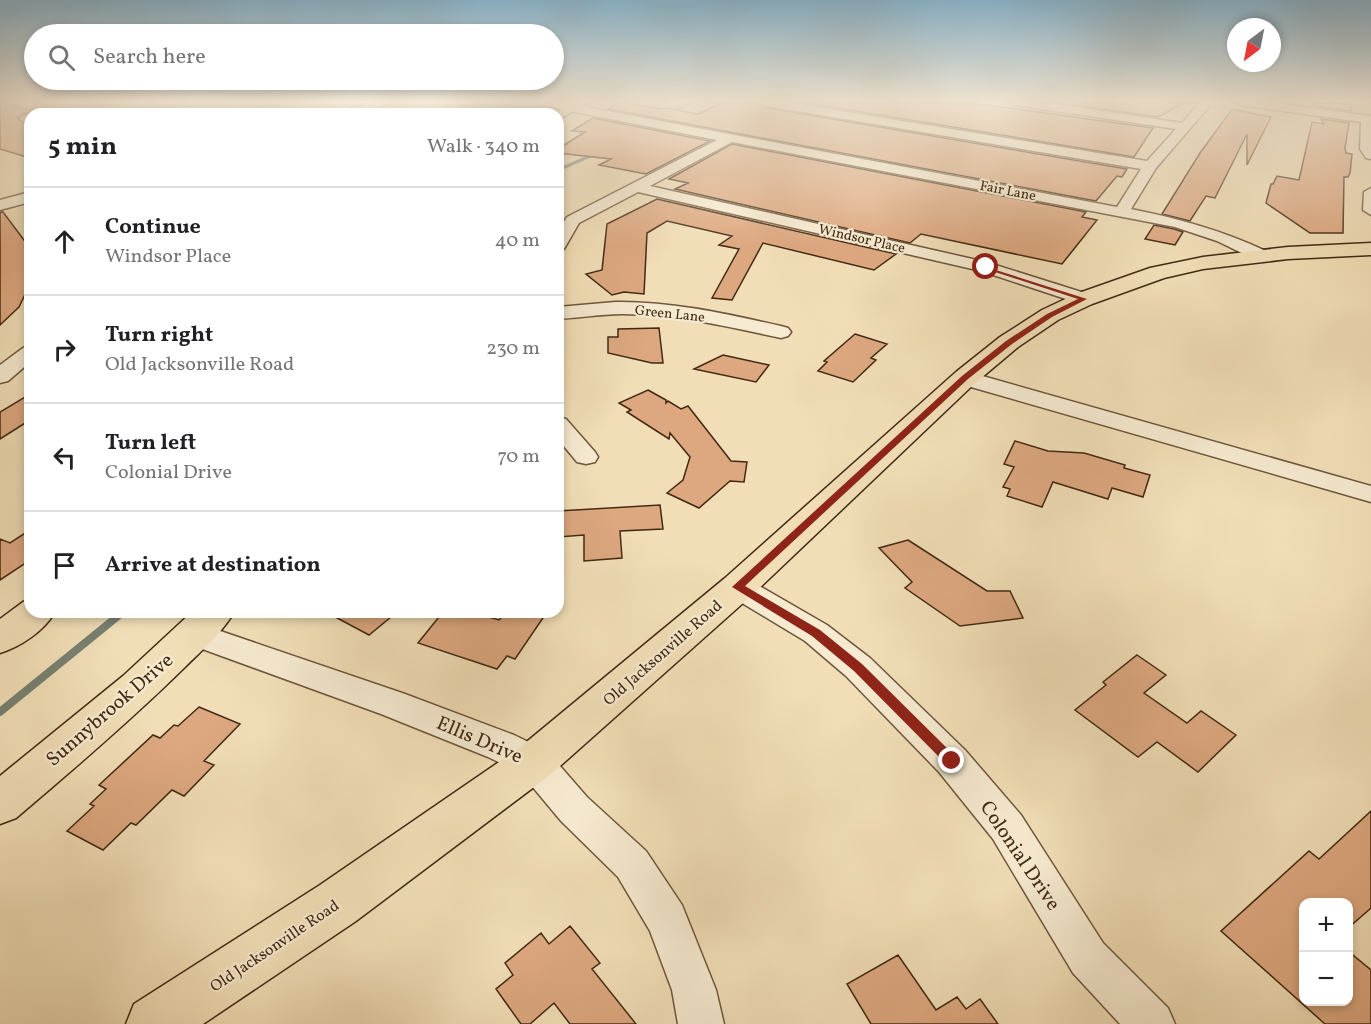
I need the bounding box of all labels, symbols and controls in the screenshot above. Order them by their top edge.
north arrow [1227,18,1281,72]
search box [24,24,564,90]
icon: search [45,41,78,74]
text: Search here [93,42,206,73]
text: 5 min [48,129,117,165]
text: Walk · 340 m [427,133,540,161]
street label: Fair Lane [978,177,1038,206]
text: Continue [105,212,201,243]
street label: Windsor Place [816,220,907,259]
icon: ahead [48,225,81,258]
text: 40 m [495,227,540,255]
text: Windsor Place [105,243,231,271]
route start [972,253,998,279]
street label: Green Lane [634,301,706,328]
text: Turn right [105,320,213,351]
icon: right [48,333,81,366]
text: 230 m [486,335,540,363]
text: Old Jacksonville Road [105,351,294,379]
text: Turn left [105,428,196,459]
icon: left [48,441,81,474]
text: 70 m [497,443,540,471]
text: Colonial Drive [105,459,232,487]
icon: arrive [48,549,81,582]
text: Arrive at destination [105,550,321,581]
street label: Old Jacksonville Road [599,596,728,711]
street label: Sunnybrook Drive [41,647,180,774]
street label: Ellis Drive [432,710,527,772]
route end [938,747,964,773]
street label: Colonial Drive [972,796,1066,917]
street label: Old Jacksonville Road [206,895,344,998]
map controls [1299,898,1353,1006]
button: + [1299,898,1353,952]
button: − [1299,952,1353,1006]

